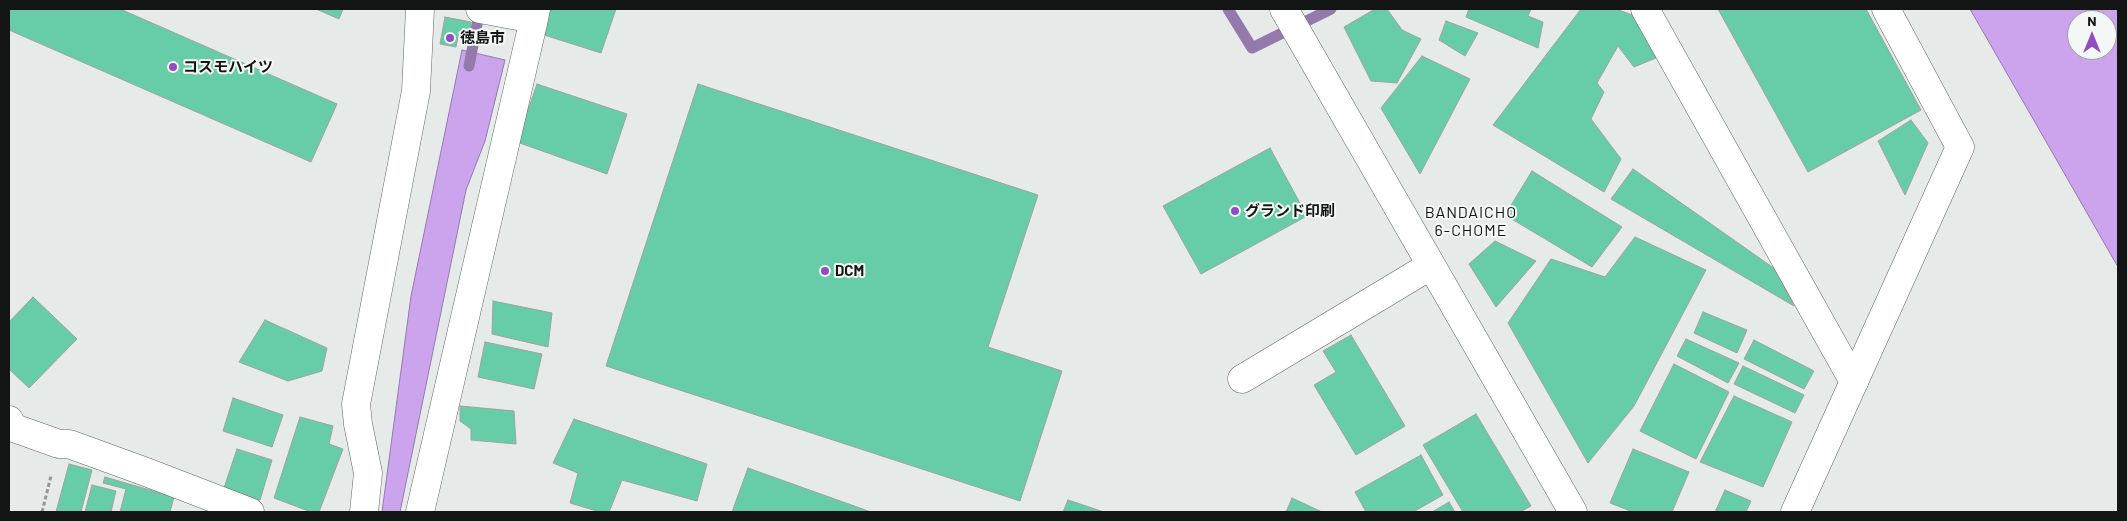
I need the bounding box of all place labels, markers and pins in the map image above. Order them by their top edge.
place label: 徳島市 [460,29,505,47]
marker: 徳島市 [444,32,456,44]
place label: コスモハイツ [183,58,273,76]
marker: コスモハイツ [167,61,179,73]
place label: グランド印刷 [1245,202,1335,220]
marker: グランド印刷 [1229,205,1241,217]
place label: DCM [835,262,864,280]
marker: DCM [819,265,831,277]

